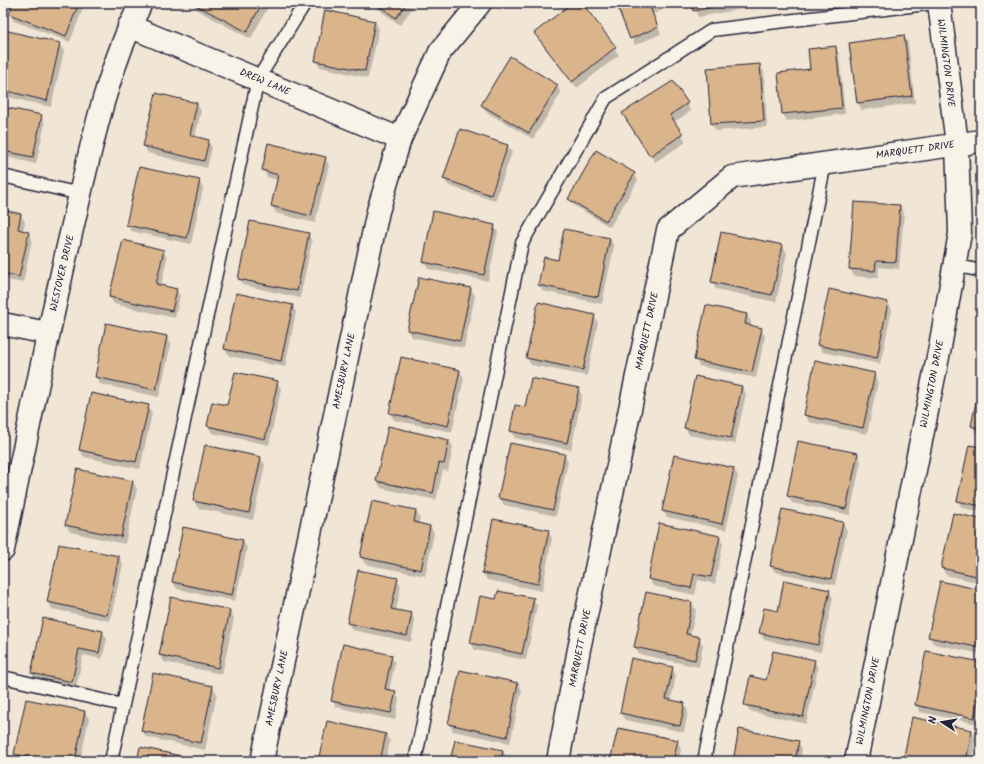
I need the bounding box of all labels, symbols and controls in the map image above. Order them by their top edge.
street label: WILMINGTON DRIVE [933,18,960,109]
street label: DREW LANE [237,64,294,100]
street label: MARQUETT DRIVE [875,136,957,163]
street label: WESTOVER DRIVE [45,232,79,313]
street label: MARQUETT DRIVE [631,289,663,371]
street label: AMESBURY LANE [328,330,360,410]
street label: WILMINGTON DRIVE [916,338,949,429]
street label: MARQUETT DRIVE [565,606,596,688]
street label: AMESBURY LANE [261,647,293,727]
street label: WILMINGTON DRIVE [852,655,885,746]
north arrow [922,702,962,742]
text: N [924,715,943,725]

